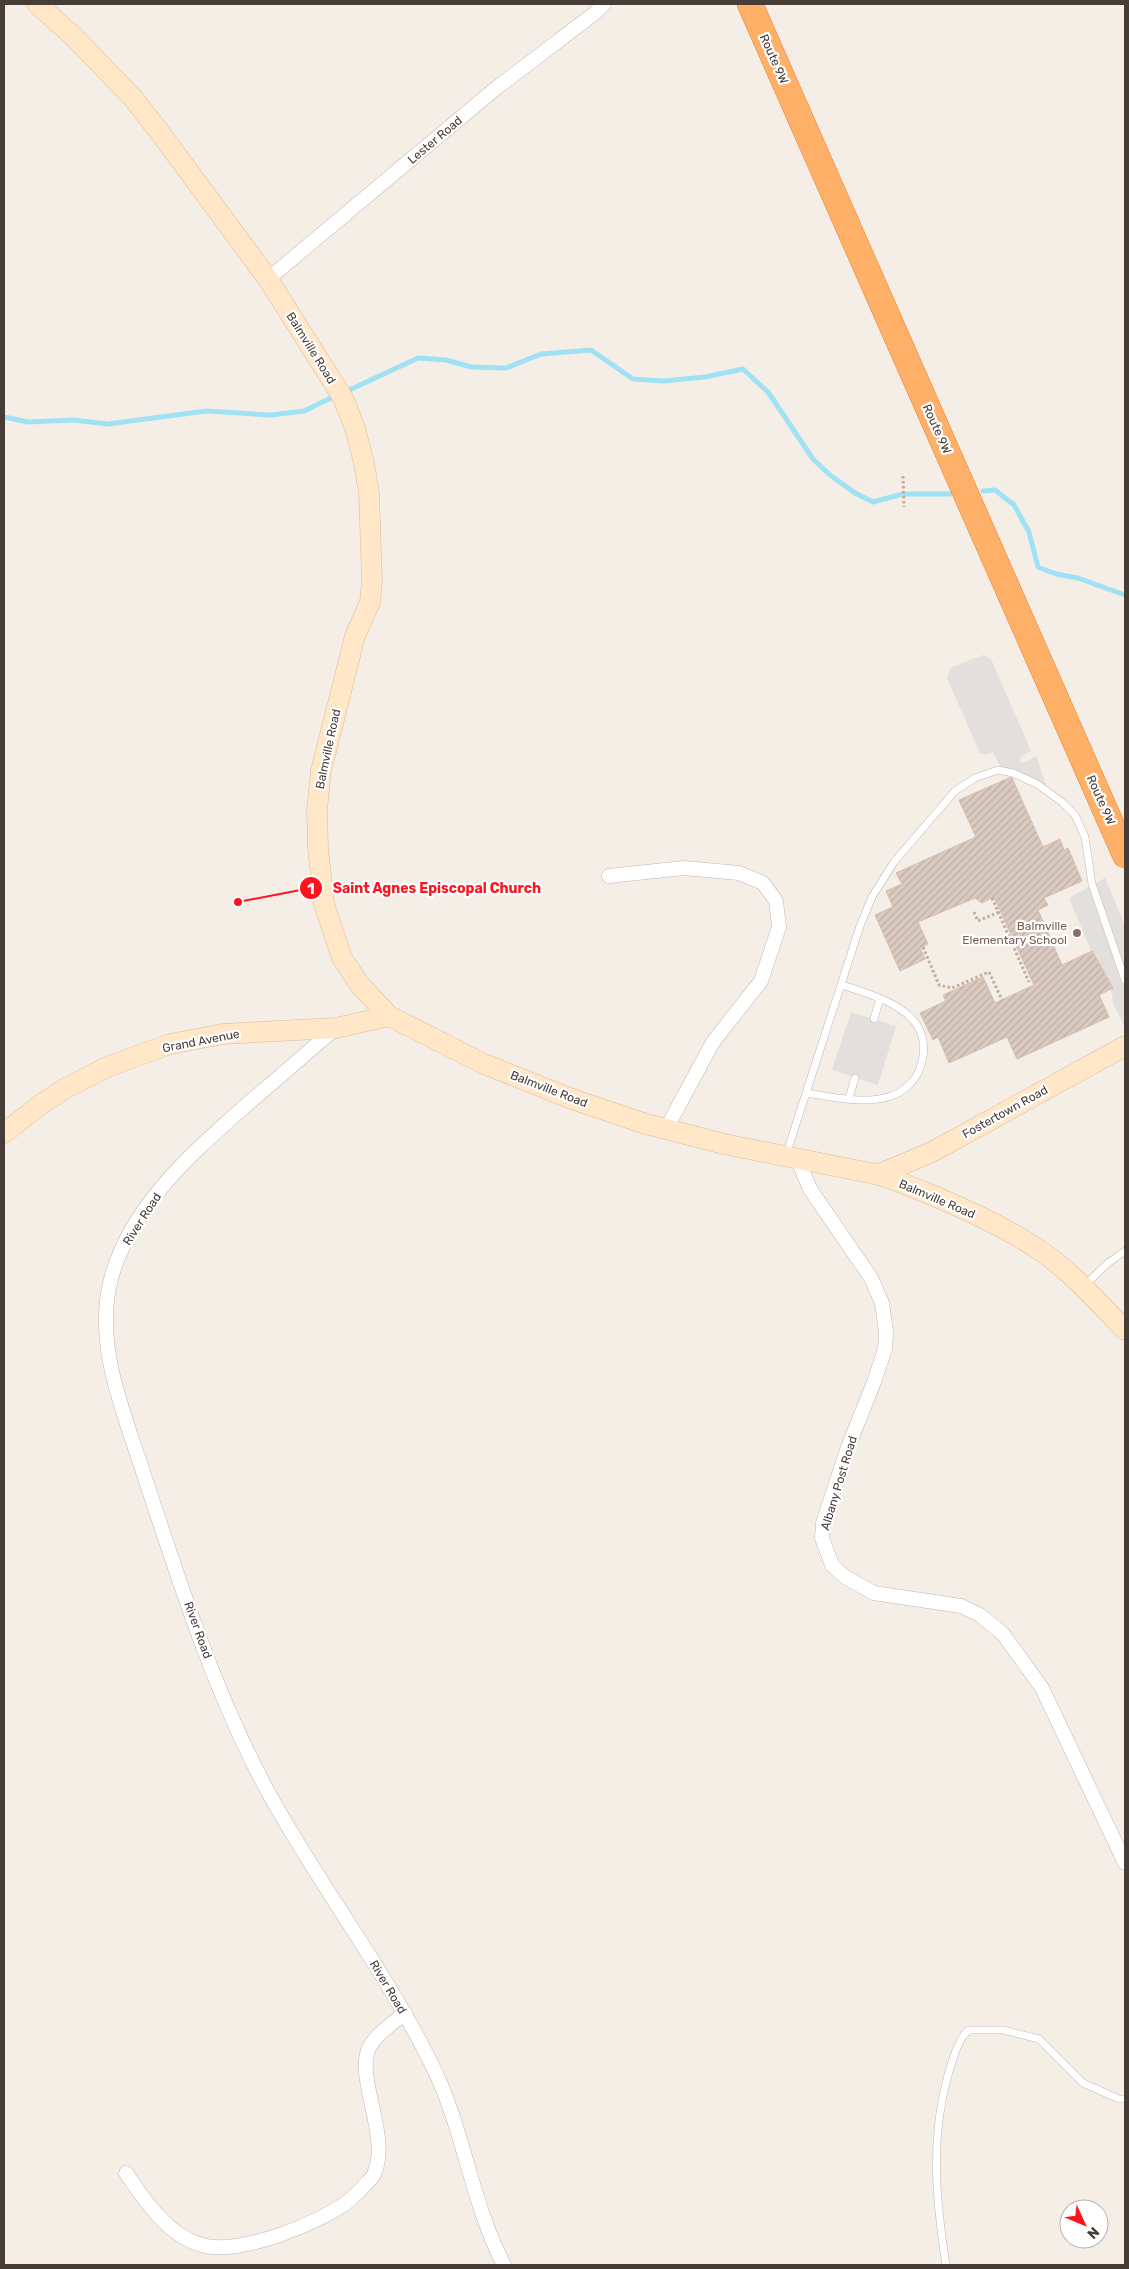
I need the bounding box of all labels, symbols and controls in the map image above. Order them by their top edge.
street label: Route 9W [757,32,791,86]
street label: Lester Road [405,113,465,167]
street label: Balmville Road [283,310,339,386]
street label: Route 9W [920,402,954,456]
street label: Balmville Road [313,708,343,790]
street label: Route 9W [1084,773,1118,827]
callout: Saint Agnes Episcopal Church [298,874,552,903]
text: 1 [307,880,315,898]
text: Saint Agnes Episcopal Church [333,880,541,897]
place label: Balmville Elementary School [962,919,1067,947]
marker: Balmville Elementary School [1071,927,1083,939]
street label: Grand Avenue [161,1027,241,1055]
street label: Balmville Road [508,1068,590,1110]
street label: Fostertown Road [960,1083,1050,1141]
street label: Balmville Road [897,1177,977,1221]
street label: River Road [120,1190,164,1248]
street label: Albany Post Road [818,1434,860,1532]
street label: River Road [181,1600,215,1660]
street label: River Road [367,1958,409,2016]
north arrow [1059,2199,1109,2249]
text: N [1083,2223,1103,2242]

